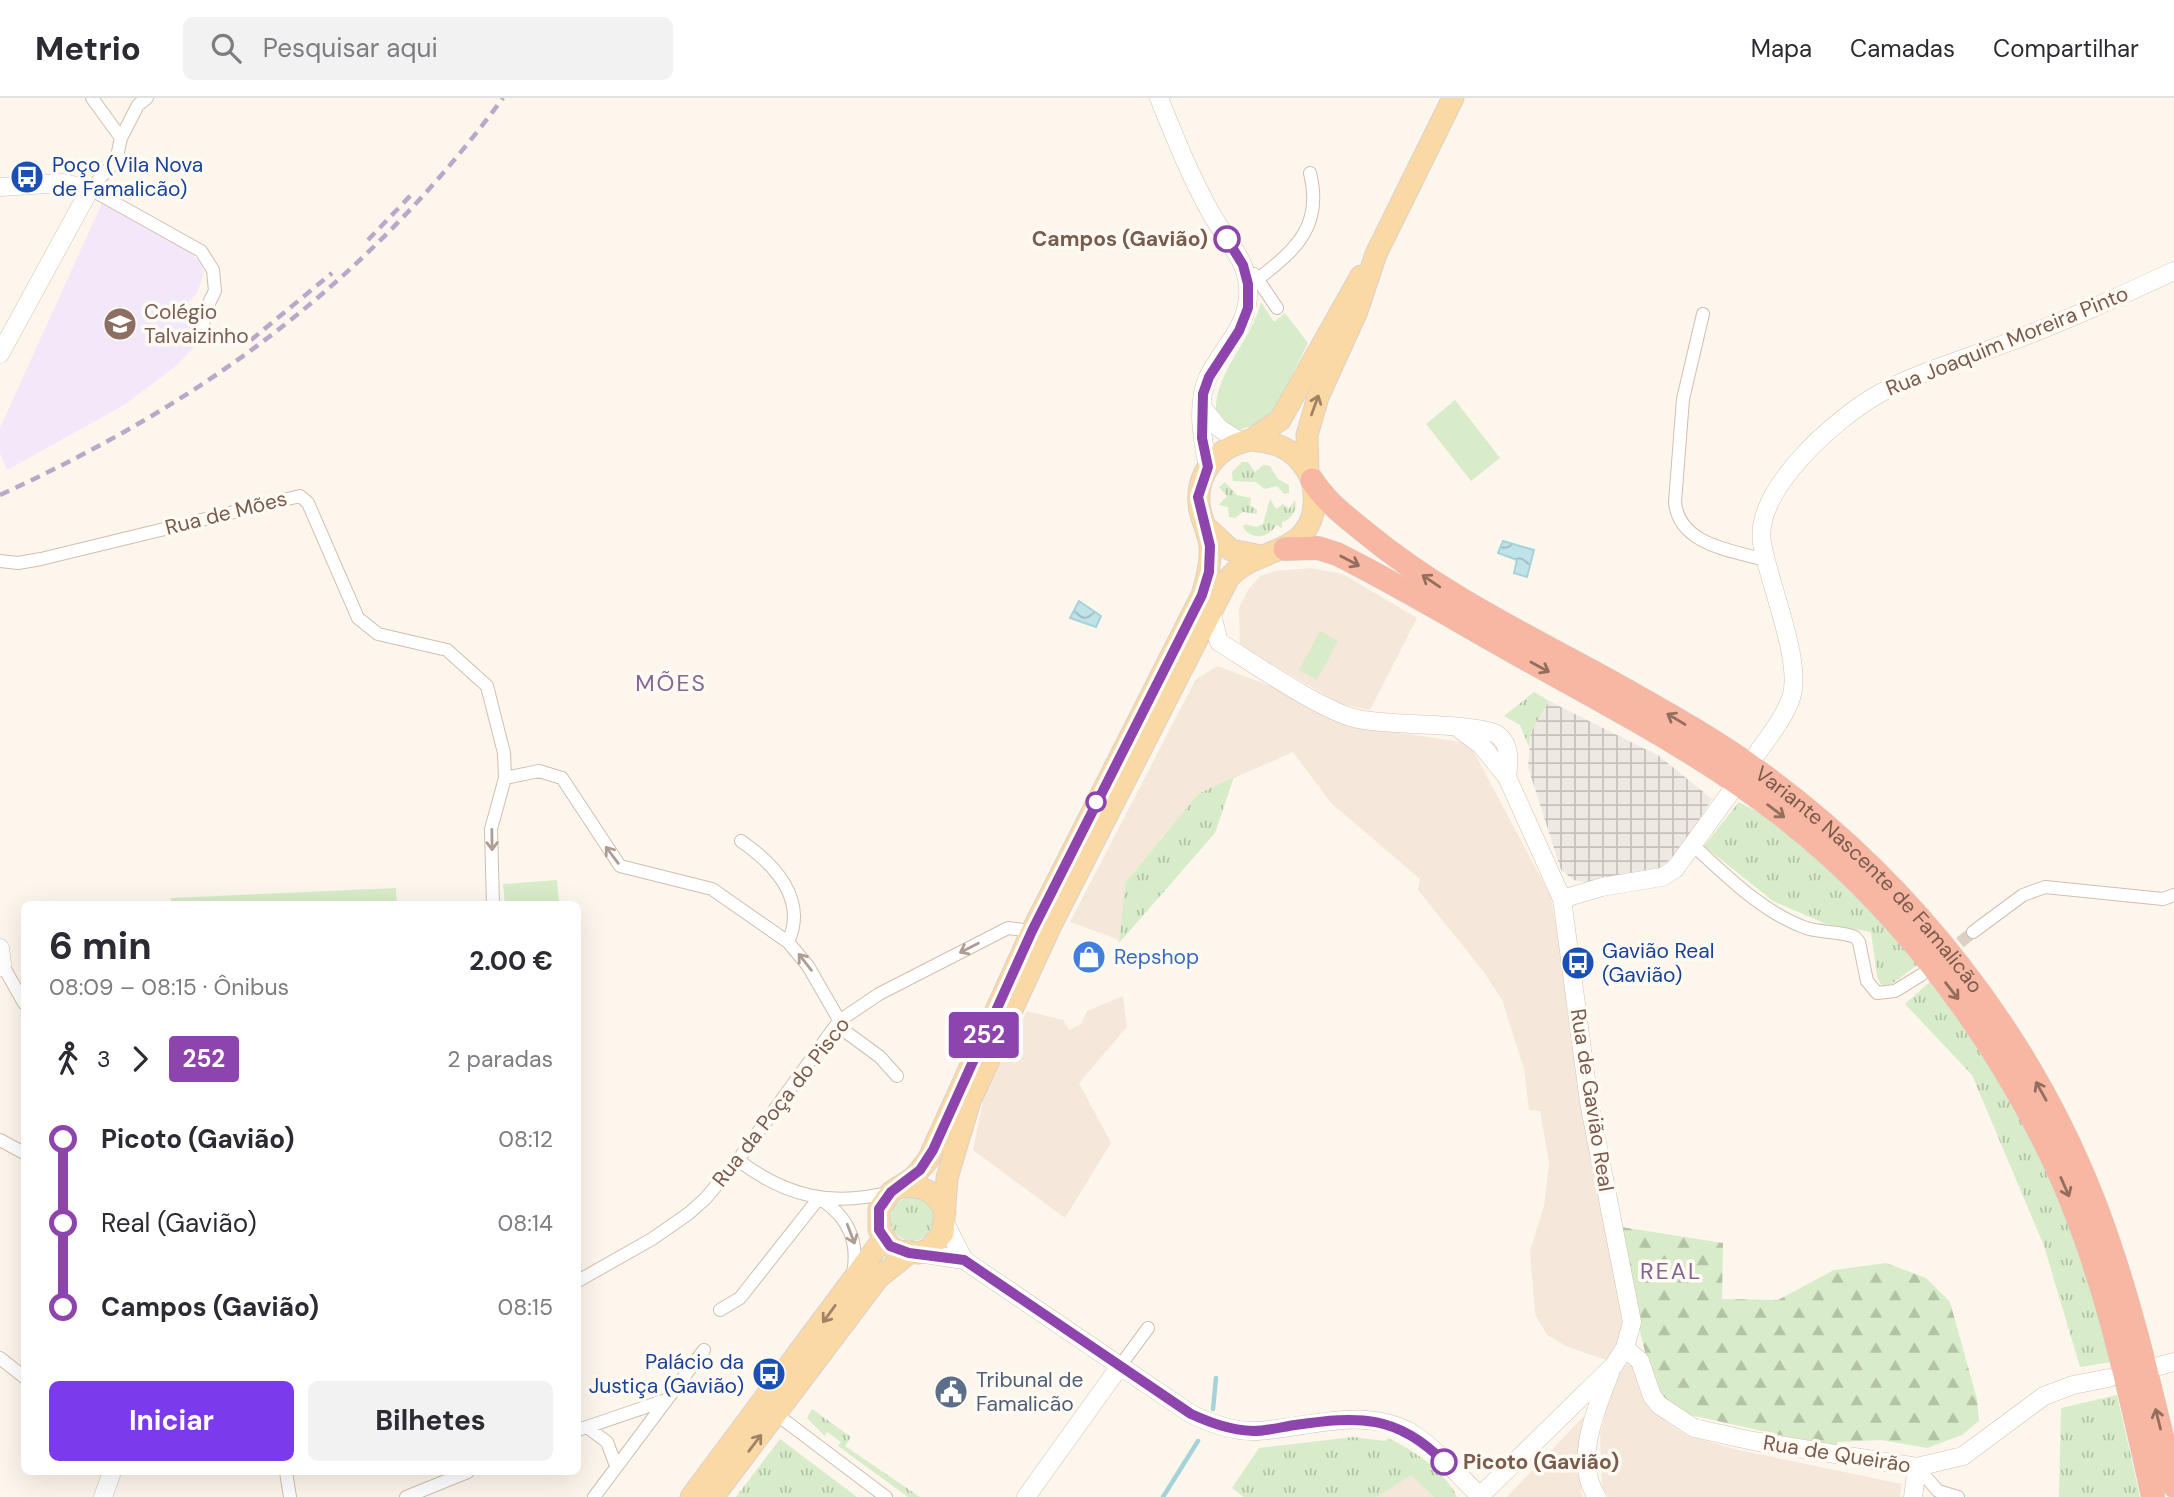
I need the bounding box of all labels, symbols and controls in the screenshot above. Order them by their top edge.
search box [183,17,673,80]
text: Metrio [35,27,141,70]
icon: search [207,29,245,67]
text: Pesquisar aqui [263,31,438,65]
text: Mapa [1751,33,1812,64]
text: Camadas [1850,33,1955,64]
text: Compartilhar [1993,33,2139,64]
place label: Poço (Vila Nova de Famalicão) [52,151,203,203]
bus stop icon: Poço (Vila Nova de Famalicão) [8,158,46,196]
place label: Campos (Gavião) [1032,225,1208,253]
marker: Campos (Gavião) [1214,226,1240,252]
street label: Rua Joaquim Moreira Pinto [1882,279,2132,403]
place label: Colégio Talvaizinho [144,298,249,350]
school or university icon: Colégio Talvaizinho [101,305,139,343]
one-way arrow [1310,394,1323,416]
street label: Rua de Mões [162,484,290,542]
one-way arrow [1340,554,1360,568]
one-way arrow [1421,573,1441,587]
one-way arrow [1530,660,1550,674]
district label: MÕES [635,668,707,698]
one-way arrow [1667,712,1687,726]
street label: Variante Nascente de Famalicão [1749,760,1989,999]
unlabelled marker [1086,792,1106,812]
one-way arrow [1766,804,1785,819]
one-way arrow [485,829,499,852]
one-way arrow [605,846,619,865]
text: 6 min [49,921,152,971]
place label: Gavião Real (Gavião) [1602,937,1714,989]
shop icon: Repshop [1070,938,1108,976]
one-way arrow [959,942,979,956]
place label: Repshop [1114,943,1199,971]
text: 2.00 € [469,944,553,978]
bus stop icon: Gavião Real (Gavião) [1559,944,1597,982]
one-way arrow [797,954,812,972]
text: 08:09 – 08:15 · Ônibus [49,972,289,1002]
one-way arrow [1944,981,1959,1000]
street label: Rua de Gavião Real [1564,1007,1620,1193]
street label: Rua da Poça do Pisco [706,1011,856,1193]
line badge: 252 [944,1012,1024,1058]
text: 252 [963,1019,1005,1050]
icon: walk [49,1040,87,1078]
icon: forward [121,1040,159,1078]
text: 252 [183,1043,225,1074]
text: 3 [97,1044,111,1074]
text: 2 paradas [447,1044,553,1074]
one-way arrow [2034,1081,2048,1101]
text: Picoto (Gavião) [101,1122,294,1156]
text: 08:12 [498,1124,553,1154]
one-way arrow [2059,1176,2072,1198]
text: Real (Gavião) [101,1206,257,1240]
text: 08:14 [498,1208,553,1238]
one-way arrow [845,1223,858,1245]
district label: REAL [1640,1256,1702,1286]
text: Campos (Gavião) [101,1290,319,1324]
text: 08:15 [497,1292,553,1322]
one-way arrow [822,1304,836,1323]
place label: Palácio da Justiça (Gavião) [589,1348,744,1400]
bus stop icon: Palácio da Justiça (Gavião) [750,1355,788,1393]
place label: Tribunal de Famalicão [976,1366,1083,1418]
public building icon: Tribunal de Famalicão [932,1373,970,1411]
button: Iniciar [49,1381,294,1461]
button: Bilhetes [308,1381,553,1461]
one-way arrow [2151,1408,2164,1431]
street label: Rua de Queirão [1761,1429,1913,1479]
one-way arrow [747,1434,762,1452]
place label: Picoto (Gavião) [1463,1448,1619,1476]
marker: Picoto (Gavião) [1431,1449,1457,1475]

